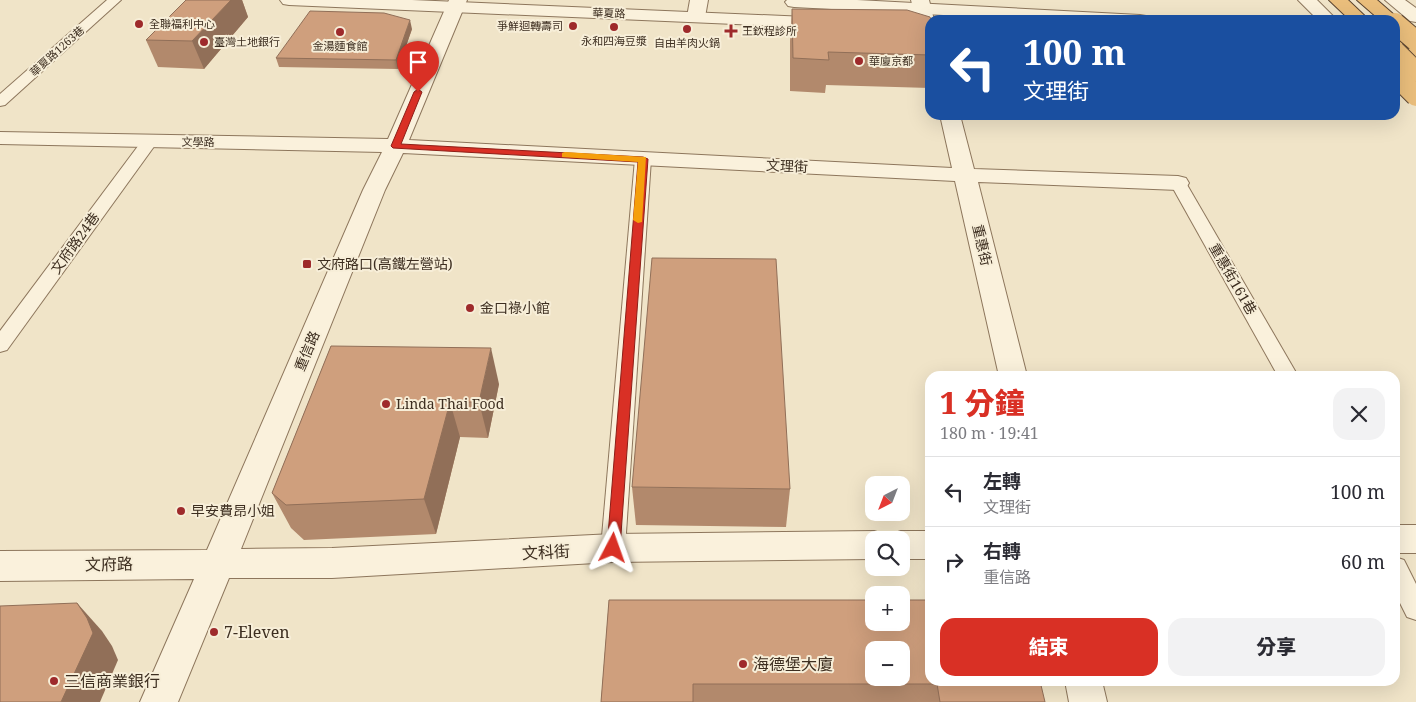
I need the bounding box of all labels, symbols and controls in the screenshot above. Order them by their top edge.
street label: 華夏路 [592,4,626,21]
place label: 全聯福利中心 [149,16,215,31]
marker: 全聯福利中心 [133,18,145,30]
place label: 爭鮮迴轉壽司 [497,18,563,33]
marker: 爭鮮迴轉壽司 [567,20,579,32]
marker: 永和四海豆漿 [608,21,620,33]
street label: 華夏路1263巷 [26,22,87,79]
marker: 自由羊肉火鍋 [681,23,693,35]
place label: 王欽程診所 [742,23,797,38]
marker: 王欽程診所 [724,24,738,38]
marker: 金湯麵食館 [334,26,346,38]
text: 100 m [1023,28,1126,75]
place label: 永和四海豆漿 [581,33,647,48]
place label: 臺灣土地銀行 [214,34,280,49]
place label: 自由羊肉火鍋 [654,35,720,50]
icon: left [940,35,1005,100]
marker: 臺灣土地銀行 [198,36,210,48]
place label: 金湯麵食館 [313,38,368,53]
pin [397,41,439,92]
icon: arrive [404,48,432,76]
place label: 華廈京都 [869,53,913,68]
marker: 華廈京都 [853,55,865,67]
text: 文理街 [1023,75,1089,105]
street label: 文學路 [181,134,215,149]
street label: 文理街 [766,155,808,176]
street label: 文府路24巷 [46,208,103,277]
street label: 重惠街 [969,222,996,267]
street label: 重惠街161巷 [1205,240,1262,318]
place label: 文府路口(高鐵左營站) [317,254,453,273]
marker: 文府路口(高鐵左營站) [301,258,313,270]
place label: 金口祿小館 [480,298,550,317]
marker: 金口祿小館 [464,302,476,314]
street label: 重信路 [290,328,323,374]
text: 1 分鐘 [940,382,1025,423]
button: close [1333,388,1385,440]
place label: Linda Thai Food [396,394,505,413]
marker: Linda Thai Food [380,398,392,410]
text: 180 m · 19:41 [940,422,1039,444]
text: 左轉 [983,468,1021,494]
north arrow [865,476,910,521]
map controls [865,476,910,686]
icon: left [940,478,968,506]
text: 100 m [1330,479,1385,505]
text: 文理街 [983,496,1031,518]
place label: 早安費昂小姐 [191,501,275,520]
marker: 早安費昂小姐 [175,505,187,517]
position arrow [586,521,638,573]
button: search [865,531,910,576]
text: 右轉 [983,538,1021,564]
street label: 文科街 [521,540,571,564]
icon: right [940,548,968,576]
text: 60 m [1341,549,1385,575]
street label: 文府路 [85,553,133,575]
text: 重信路 [983,566,1031,588]
button: + [865,586,910,631]
button: 結束 [940,618,1158,676]
button: 分享 [1168,618,1385,676]
place label: 7-Eleven [224,621,290,643]
marker: 7-Eleven [208,626,220,638]
button: − [865,641,910,686]
place label: 海德堡大廈 [753,653,833,675]
marker: 海德堡大廈 [737,658,749,670]
place label: 三信商業銀行 [64,670,160,692]
marker: 三信商業銀行 [48,675,60,687]

